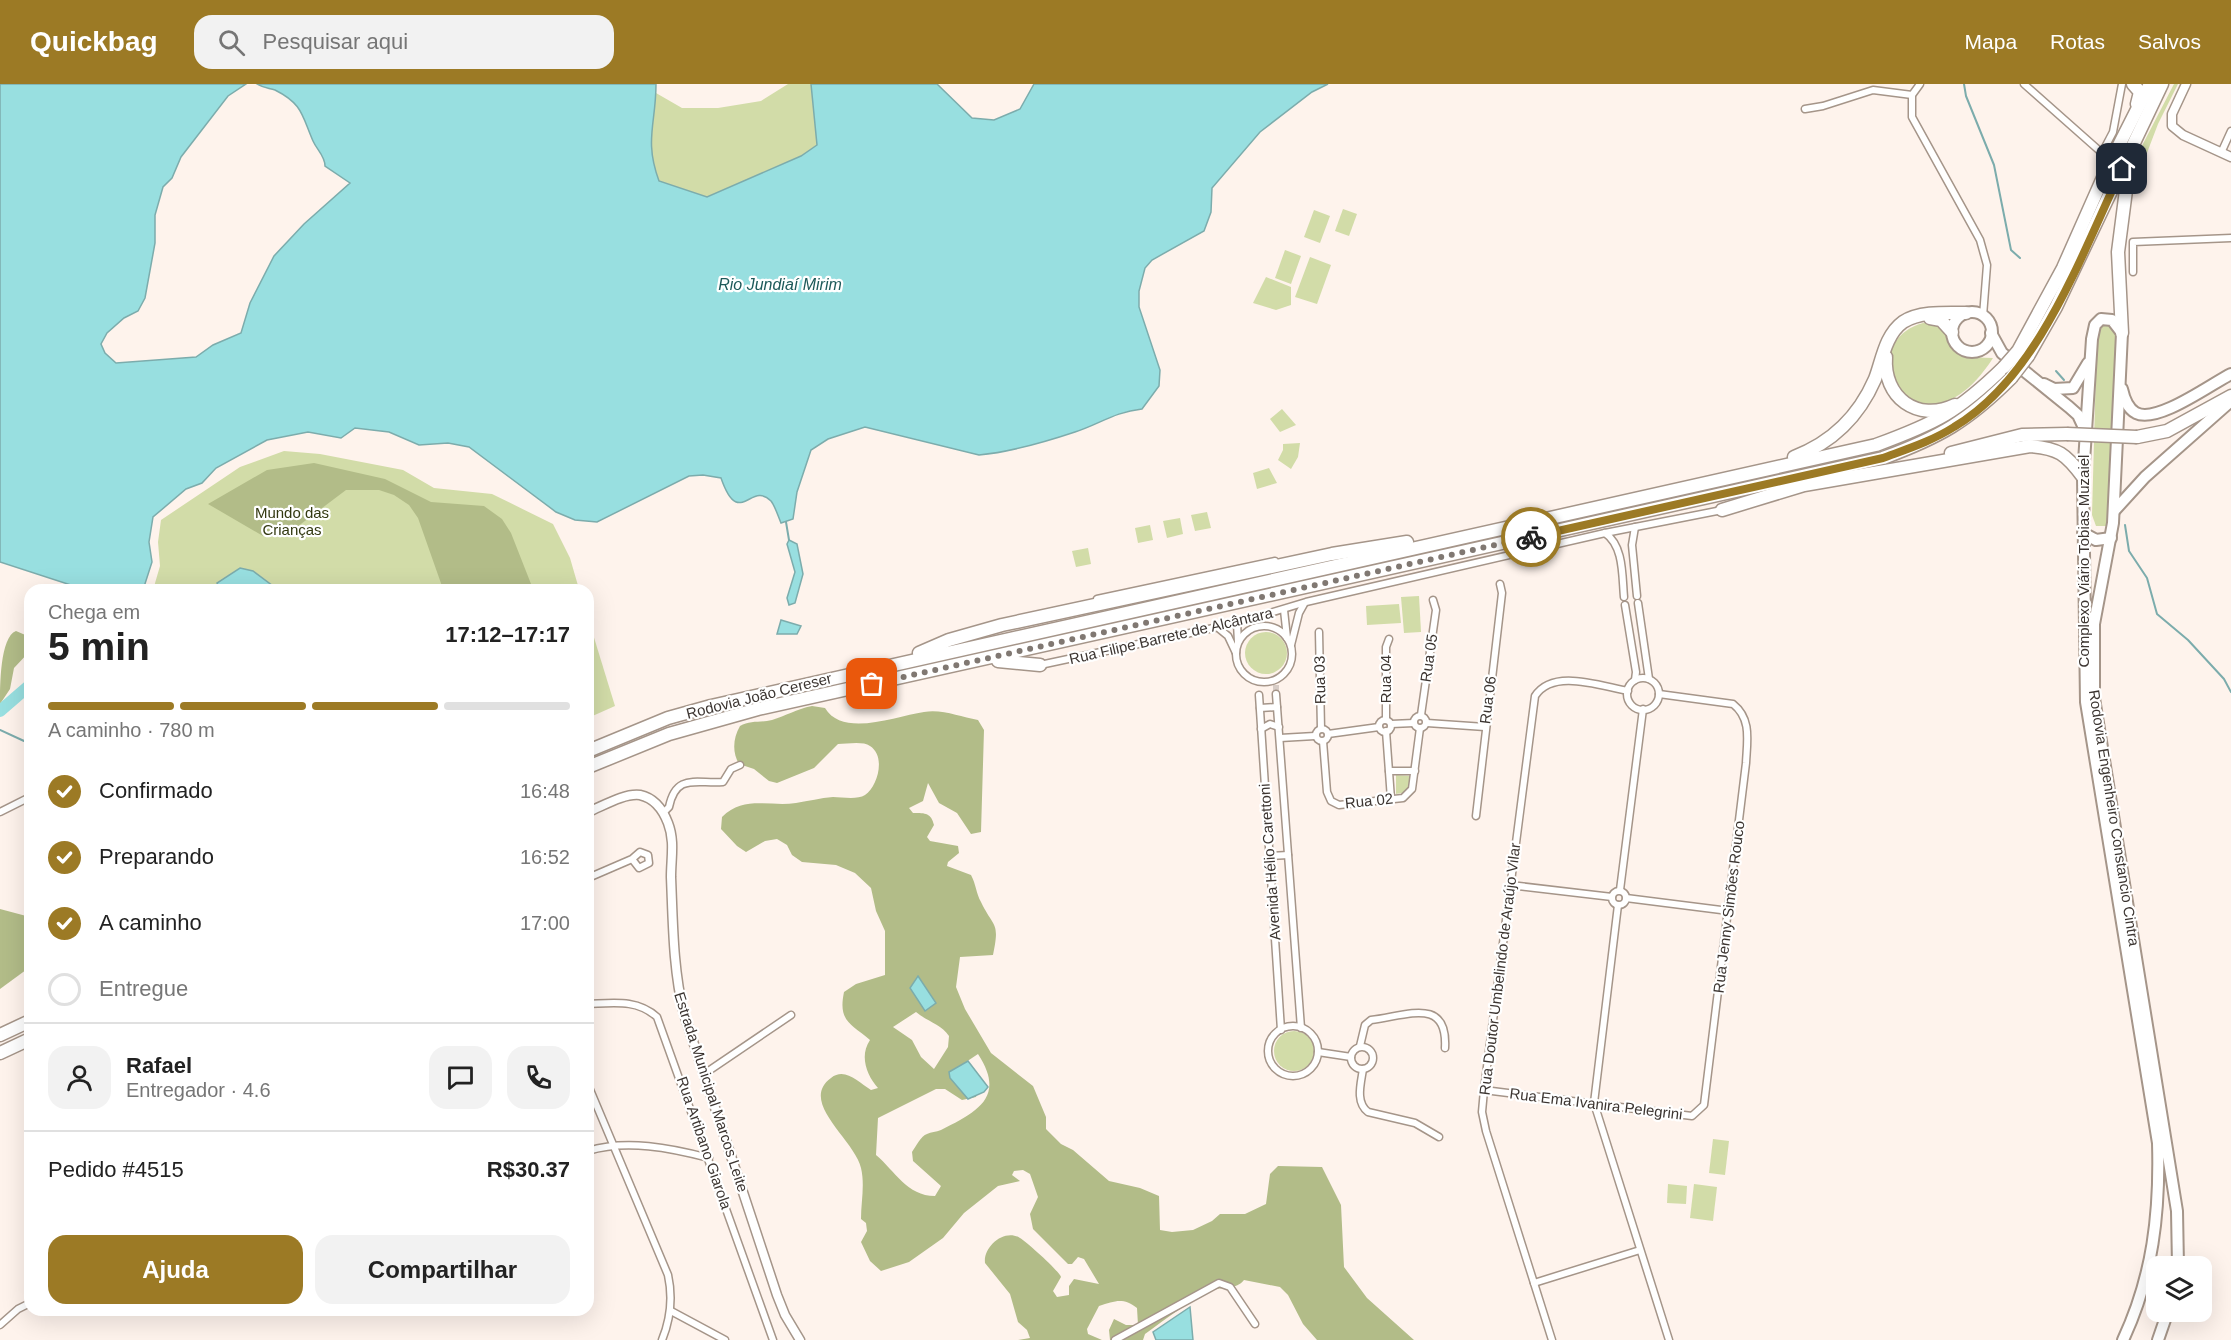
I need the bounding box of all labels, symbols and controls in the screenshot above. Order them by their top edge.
search box [194,15,614,69]
text: Quickbag [30,26,158,57]
icon: search [215,26,248,59]
text: Pesquisar aqui [263,29,408,54]
text: Mapa [1965,30,2017,53]
text: Rotas [2050,30,2105,53]
text: Salvos [2138,30,2201,53]
pin [2096,143,2147,194]
icon: home [2105,152,2138,185]
water label: Rio Jundiaí Mirim [718,276,842,293]
street label: Complexo Viário Tobias Muzaiel [2075,455,2092,667]
park label: Mundo das Crianças [255,504,329,538]
courier [1501,507,1561,567]
icon: bike [1515,521,1548,554]
text: Chega em [48,601,140,623]
street label: Rua Filipe Barrete de Alcântara [1067,604,1275,667]
text: 17:12–17:17 [445,622,570,647]
text: 5 min [48,625,150,668]
street label: Rua 05 [1417,633,1440,683]
street label: Rua 04 [1377,655,1394,703]
street label: Rua 03 [1311,656,1328,704]
pin [846,658,897,709]
icon: bag [855,667,888,700]
street label: Rodovia João Cereser [684,669,833,722]
street label: Rua 06 [1476,675,1499,725]
street label: Rodovia Engenheiro Constancio Cintra [2086,689,2143,948]
text: A caminho · 780 m [48,719,215,741]
icon: check [48,775,81,808]
text: Confirmado [99,778,213,803]
text: 16:48 [520,780,570,802]
street label: Avenida Hélio Carettoni [1256,783,1283,941]
street label: Rua 02 [1344,790,1394,811]
street label: Rua Jenny Simões Rouco [1709,820,1748,994]
icon: check [48,841,81,874]
street label: Rua Doutor Umbelindo de Araújo Vilar [1476,842,1523,1096]
text: Preparando [99,844,214,869]
text: 16:52 [520,846,570,868]
icon: check [48,907,81,940]
text: A caminho [99,910,202,935]
text: 17:00 [520,912,570,934]
text: Entregue [99,976,188,1001]
street label: Estrada Municipal Marcos Leite [671,990,752,1194]
button: person [48,1046,111,1109]
button: chat [429,1046,492,1109]
button: phone [507,1046,570,1109]
text: Rafael [126,1053,192,1078]
street label: Rua Artibano Giarola [674,1074,735,1212]
text: Entregador · 4.6 [126,1079,271,1101]
street label: Rua Ema Ivanira Pelegrini [1509,1084,1684,1123]
text: Pedido #4515 [48,1157,184,1182]
text: R$30.37 [487,1157,570,1182]
button: Ajuda [48,1235,303,1304]
button: Compartilhar [315,1235,570,1304]
map controls [2146,1256,2212,1322]
button: layers [2146,1256,2212,1322]

